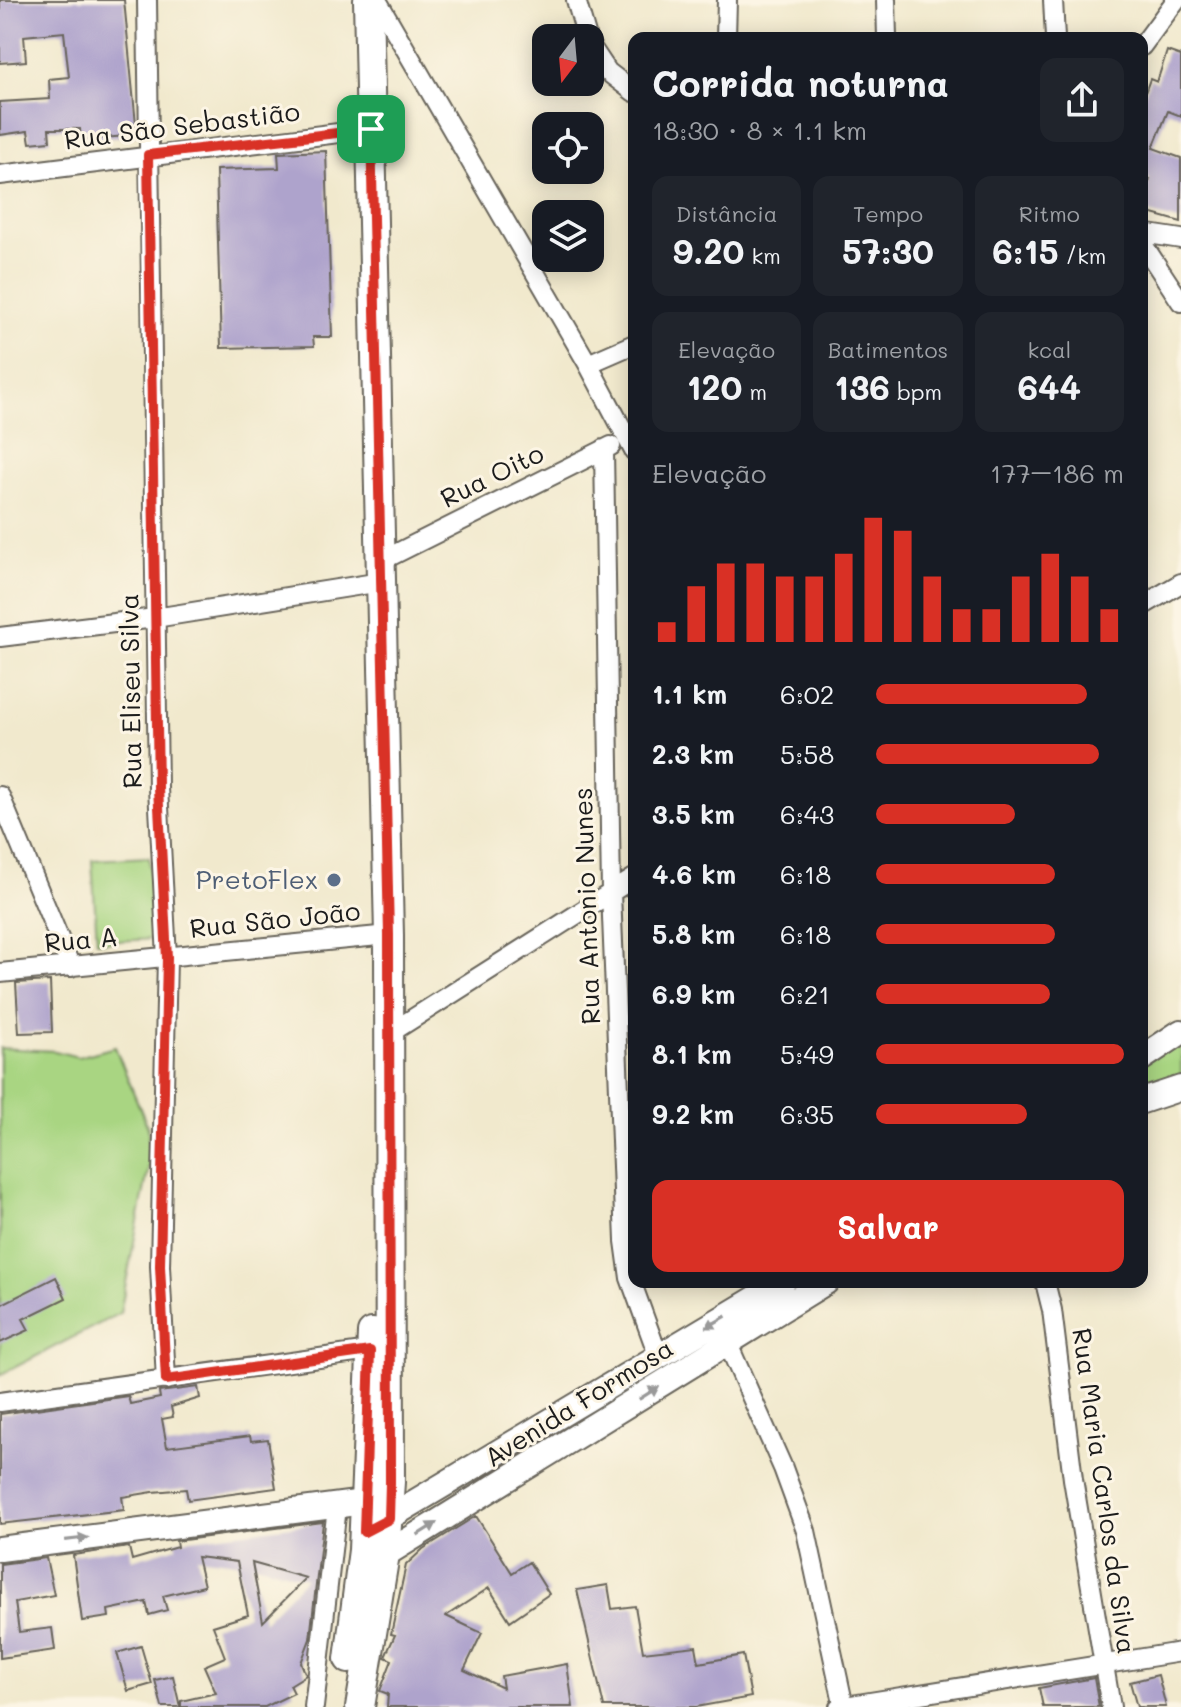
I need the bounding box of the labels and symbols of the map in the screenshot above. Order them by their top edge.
north arrow [532,24,604,96]
street label: Rua São Sebastião [62,94,302,156]
pin [337,95,405,163]
street label: Rua Oito [434,436,549,515]
street label: Rua Eliseu Silva [111,593,149,789]
street label: Rua Antonio Nunes [565,787,607,1025]
place label: PretoFlex [196,862,318,896]
marker: PretoFlex [325,871,343,889]
street label: Rua São João [188,893,362,945]
street label: Rua A [43,919,119,959]
one-way arrow [704,1315,727,1329]
street label: Rua Maria Carlos da Silva [1065,1326,1145,1656]
street label: Avenida Formosa [478,1330,679,1474]
one-way arrow [638,1386,660,1400]
one-way arrow [416,1522,438,1536]
one-way arrow [65,1533,90,1546]

